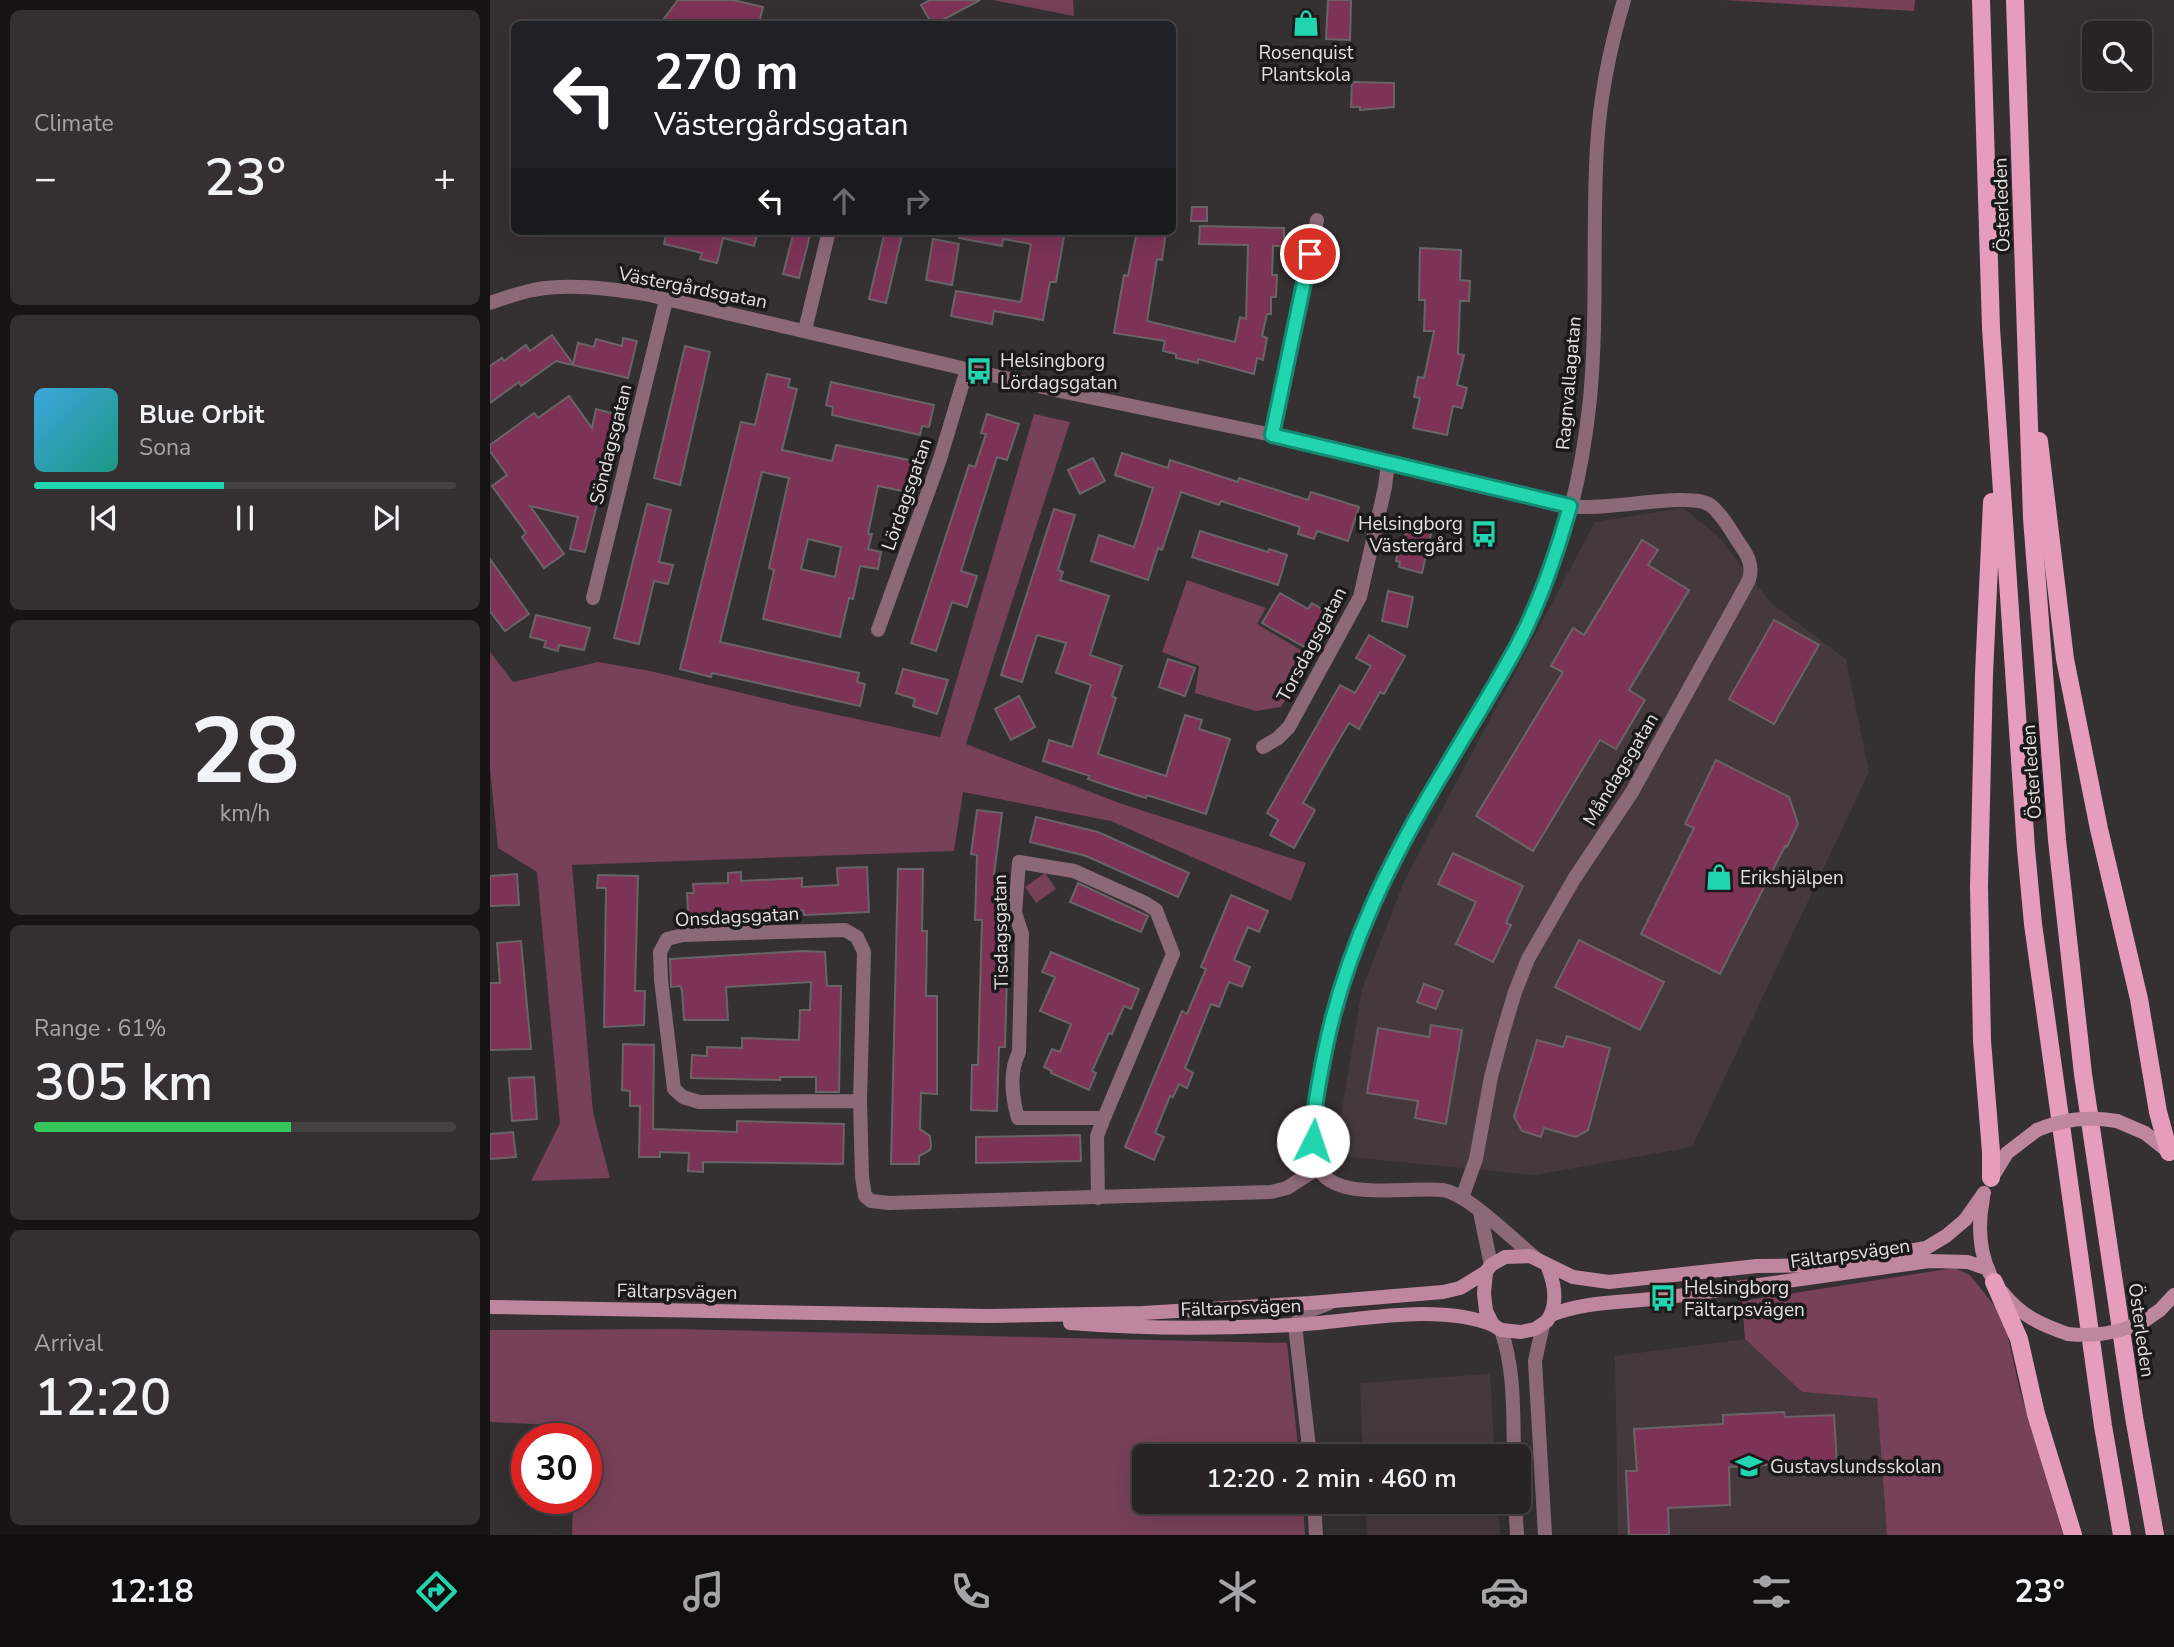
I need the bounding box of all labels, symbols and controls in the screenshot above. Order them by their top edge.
shop icon: Rosenquist Plantskola [1291,8,1321,38]
map controls [2082,21,2152,91]
button: search [2082,21,2152,91]
text: 270 m [654,39,798,106]
place label: Rosenquist Plantskola [1259,40,1354,88]
icon: left [539,49,630,140]
text: Västergårdsgatan [654,103,909,146]
text: Climate [34,108,114,139]
text: 23° [204,142,286,213]
text: − [34,153,57,204]
text: + [433,153,456,204]
street label: Österleden [1987,157,2017,253]
icon: left [752,182,790,220]
icon: ahead [825,182,863,220]
icon: right [898,182,936,220]
pin [1280,224,1340,284]
icon: arrive [1291,235,1329,273]
street label: Västergårdsgatan [615,261,770,315]
street label: Ragnvallagatan [1550,315,1588,451]
place label: Helsingborg Lördagsgatan [1000,348,1118,396]
bus stop icon: Helsingborg Lördagsgatan [964,356,994,386]
street label: Söndagsgatan [583,381,638,507]
text: Blue Orbit [139,397,264,432]
text: Sona [139,432,191,463]
street label: Lördagsgatan [876,434,938,554]
icon: previous [85,499,123,537]
icon: pause [226,499,264,537]
icon: next [367,499,405,537]
place label: Helsingborg Västergård [1358,511,1463,559]
bus stop icon: Helsingborg Västergård [1469,519,1499,549]
street label: Torsdagsgatan [1271,582,1353,706]
text: 28 [190,690,300,814]
street label: Måndagsgatan [1577,708,1665,831]
street label: Österleden [2016,724,2048,820]
text: km/h [220,798,270,829]
shop icon: Erikshjälpen [1704,862,1734,892]
place label: Erikshjälpen [1740,865,1844,891]
street label: Tisdagsgatan [987,874,1015,990]
street label: Onsdagsgatan [674,901,800,933]
text: Range · 61% [34,1013,166,1044]
text: 305 km [34,1047,213,1118]
position arrow [1276,1104,1350,1178]
street label: Fältarpsvägen [1789,1233,1912,1275]
place label: Helsingborg Fältarpsvägen [1684,1275,1805,1323]
street label: Fältarpsvägen [616,1278,738,1306]
street label: Österleden [2122,1281,2160,1379]
bus stop icon: Helsingborg Fältarpsvägen [1648,1283,1678,1313]
street label: Fältarpsvägen [1180,1293,1302,1323]
text: Arrival [34,1328,103,1359]
text: 12:20 [34,1362,171,1433]
speed limit sign: 30 [511,1423,602,1514]
school or university icon: Gustavslundsskolan [1734,1451,1764,1481]
place label: Gustavslundsskolan [1770,1454,1942,1480]
text: 12:20 · 2 min · 460 m [1206,1461,1457,1496]
icon: directions [412,1567,461,1616]
icon: music [679,1567,728,1616]
icon: phone [946,1567,995,1616]
icon: climate [1213,1567,1262,1616]
icon: car [1480,1567,1529,1616]
icon: filters [1747,1567,1796,1616]
text: 12:18 [109,1570,194,1613]
text: 23° [2014,1570,2065,1613]

